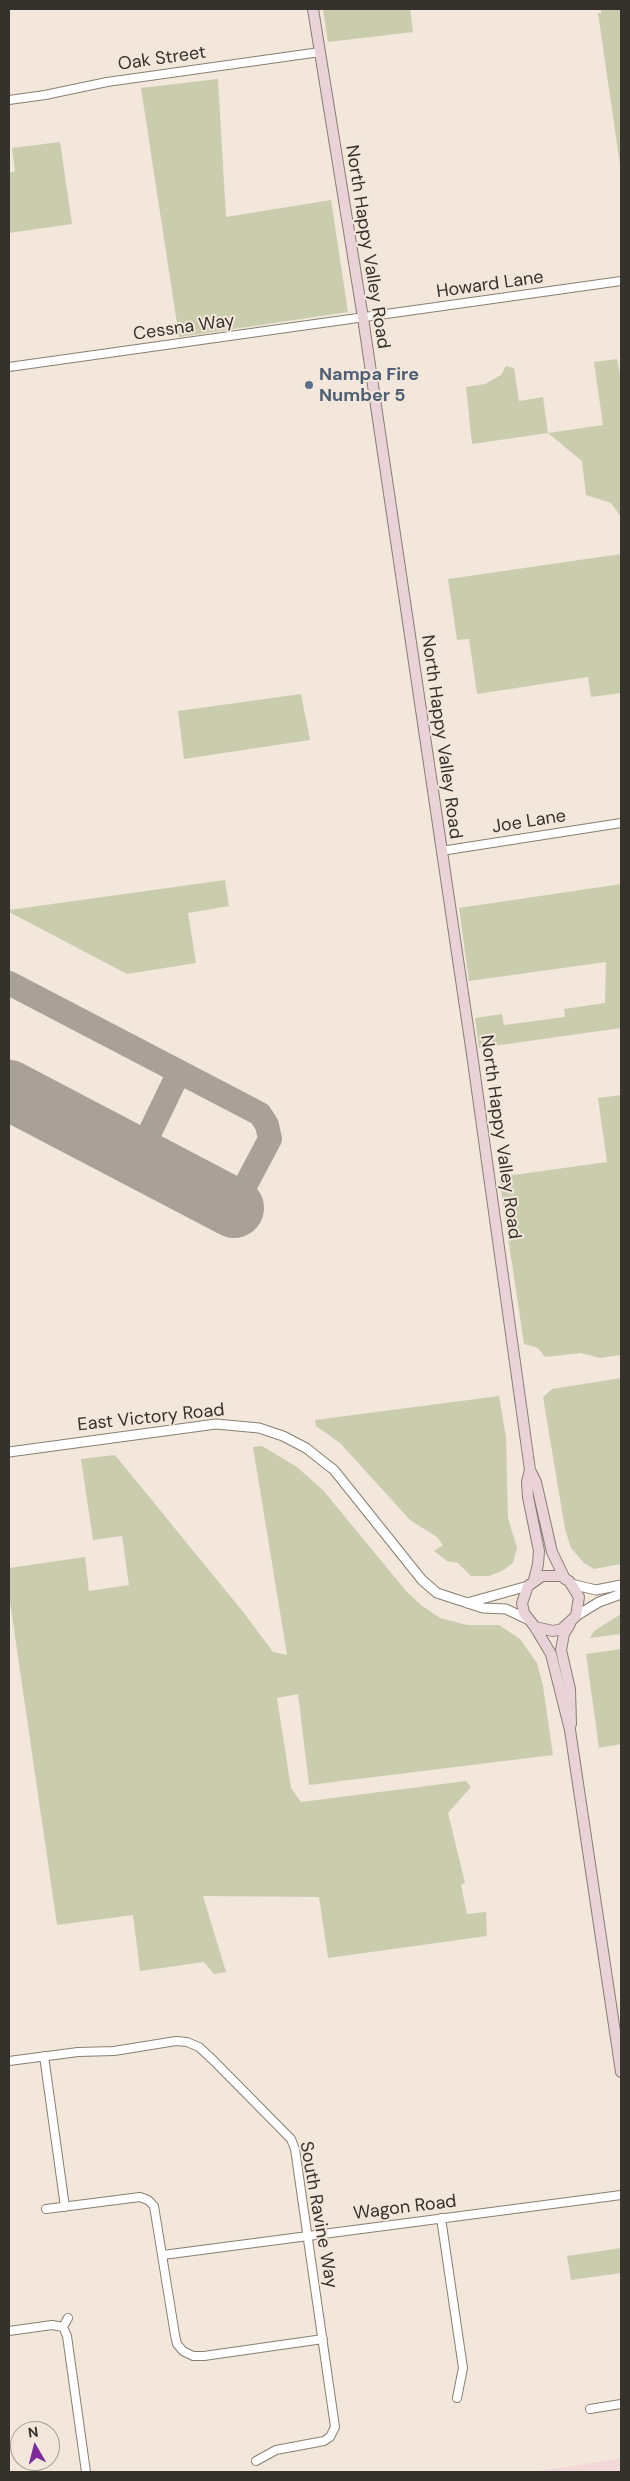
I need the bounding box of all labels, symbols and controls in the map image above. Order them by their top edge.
street label: Oak Street [117,42,207,76]
street label: North Happy Valley Road [340,144,394,350]
street label: Howard Lane [435,267,545,303]
street label: Cessna Way [132,310,236,346]
place label: Nampa Fire Number 5 [319,364,419,406]
marker: Nampa Fire Number 5 [303,379,315,391]
street label: North Happy Valley Road [416,633,466,841]
street label: Joe Lane [491,806,567,838]
street label: North Happy Valley Road [475,1033,525,1241]
street label: East Victory Road [76,1400,226,1436]
street label: South Ravine Way [294,2140,342,2290]
street label: Wagon Road [352,2191,458,2225]
north arrow [10,2421,60,2471]
text: N [27,2423,39,2442]

